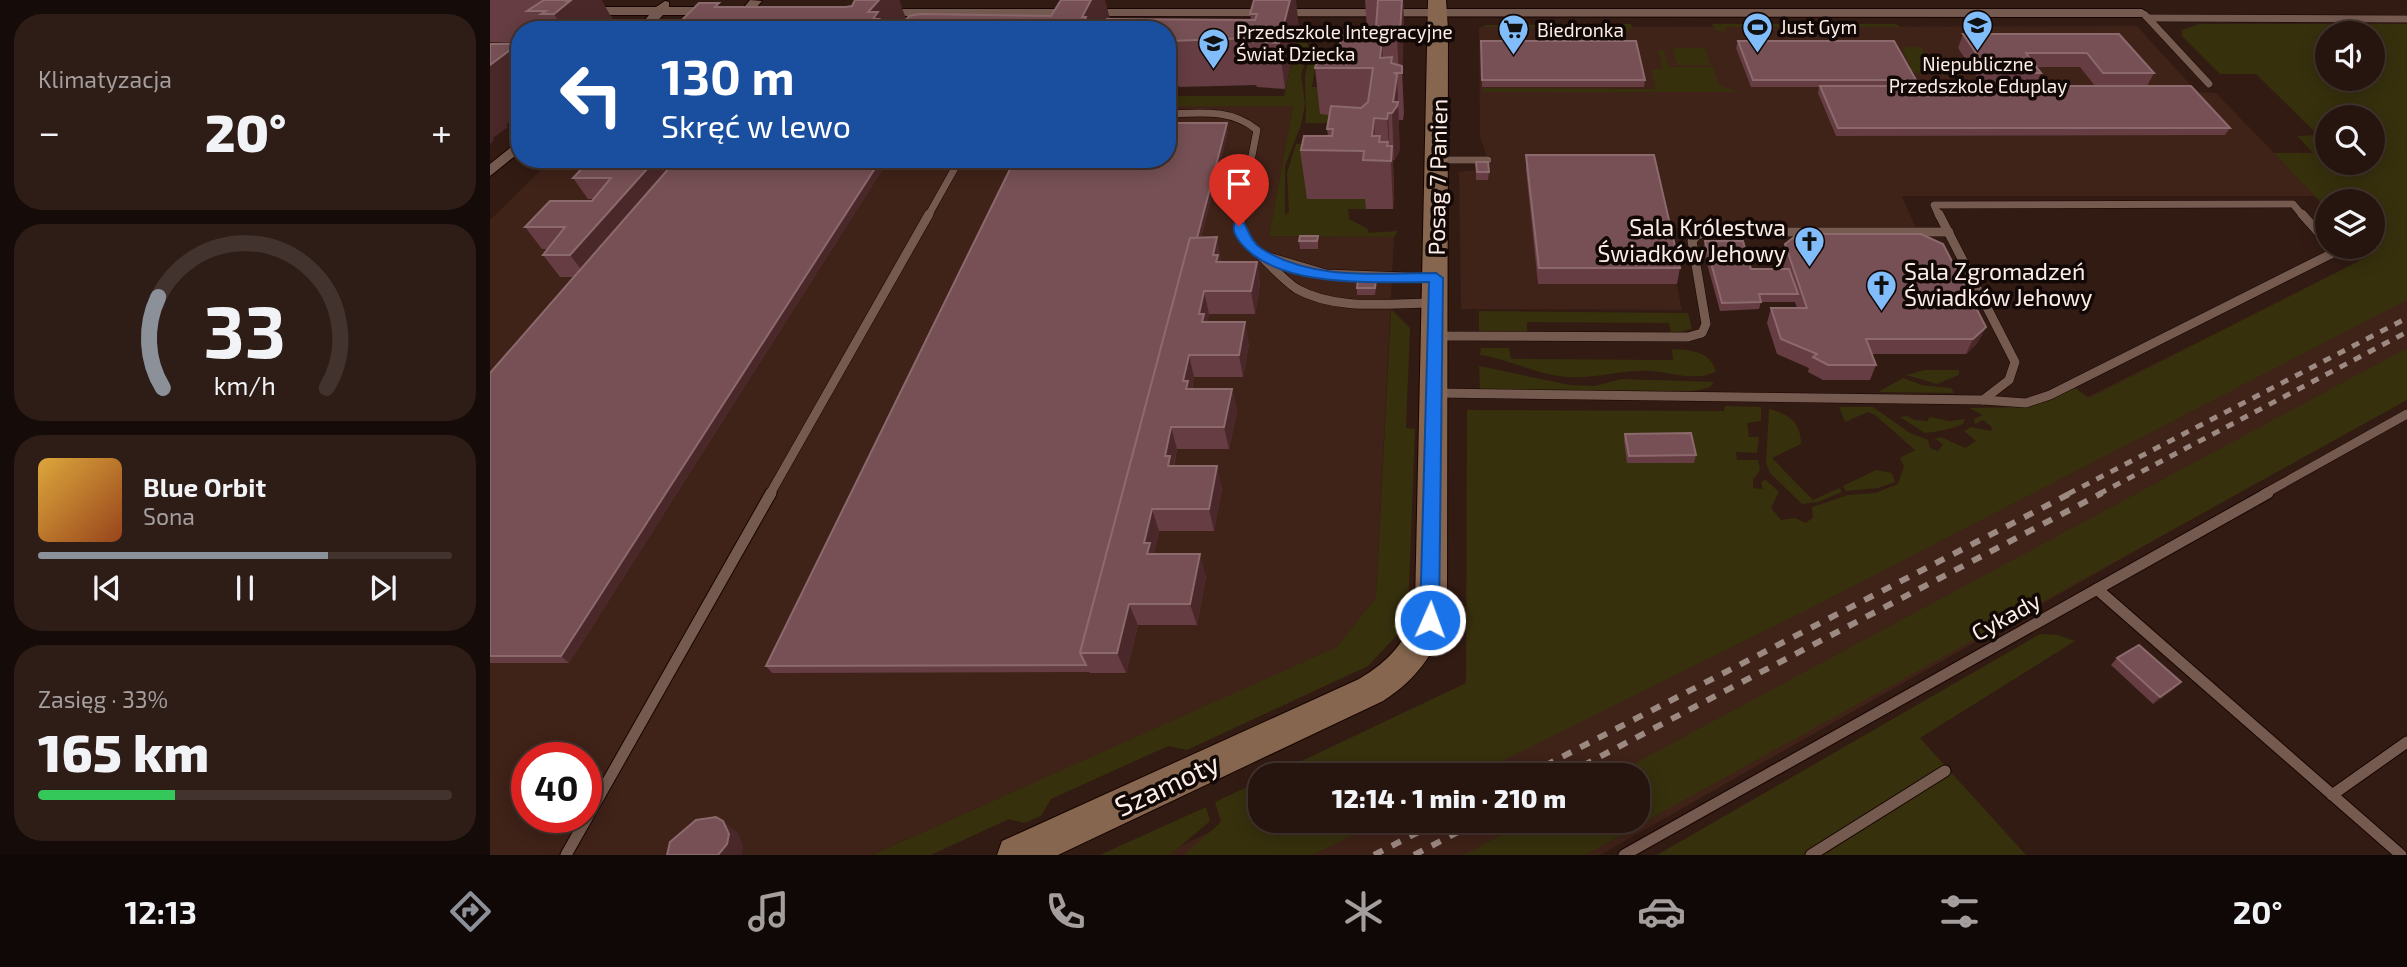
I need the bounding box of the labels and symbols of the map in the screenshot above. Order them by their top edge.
school or university icon: Niepubliczne Przedszkole Eduplay [1961,8,1995,52]
sports icon: Just Gym [1740,10,1774,54]
supermarket icon: Biedronka [1497,13,1531,57]
place label: Just Gym [1780,15,1857,38]
place label: Biedronka [1537,18,1624,41]
place label: Przedszkole Integracyjne Świat Dziecka [1236,20,1453,65]
school or university icon: Przedszkole Integracyjne Świat Dziecka [1196,26,1230,70]
place label: Niepubliczne Przedszkole Eduplay [1889,52,2067,97]
street label: Posag 7 Panien [1422,98,1452,255]
pin [1209,154,1269,226]
place label: Sala Królestwa Świadków Jehowy [1598,213,1786,267]
church icon: Sala Królestwa Świadków Jehowy [1792,224,1826,268]
place label: Sala Zgromadzeń Świadków Jehowy [1904,257,2092,311]
church icon: Sala Zgromadzeń Świadków Jehowy [1864,268,1898,312]
position arrow [1393,583,1467,657]
street label: Cykady [1966,586,2045,646]
speed limit sign: 40 [511,742,602,833]
street label: Szamoty [1109,745,1224,823]

